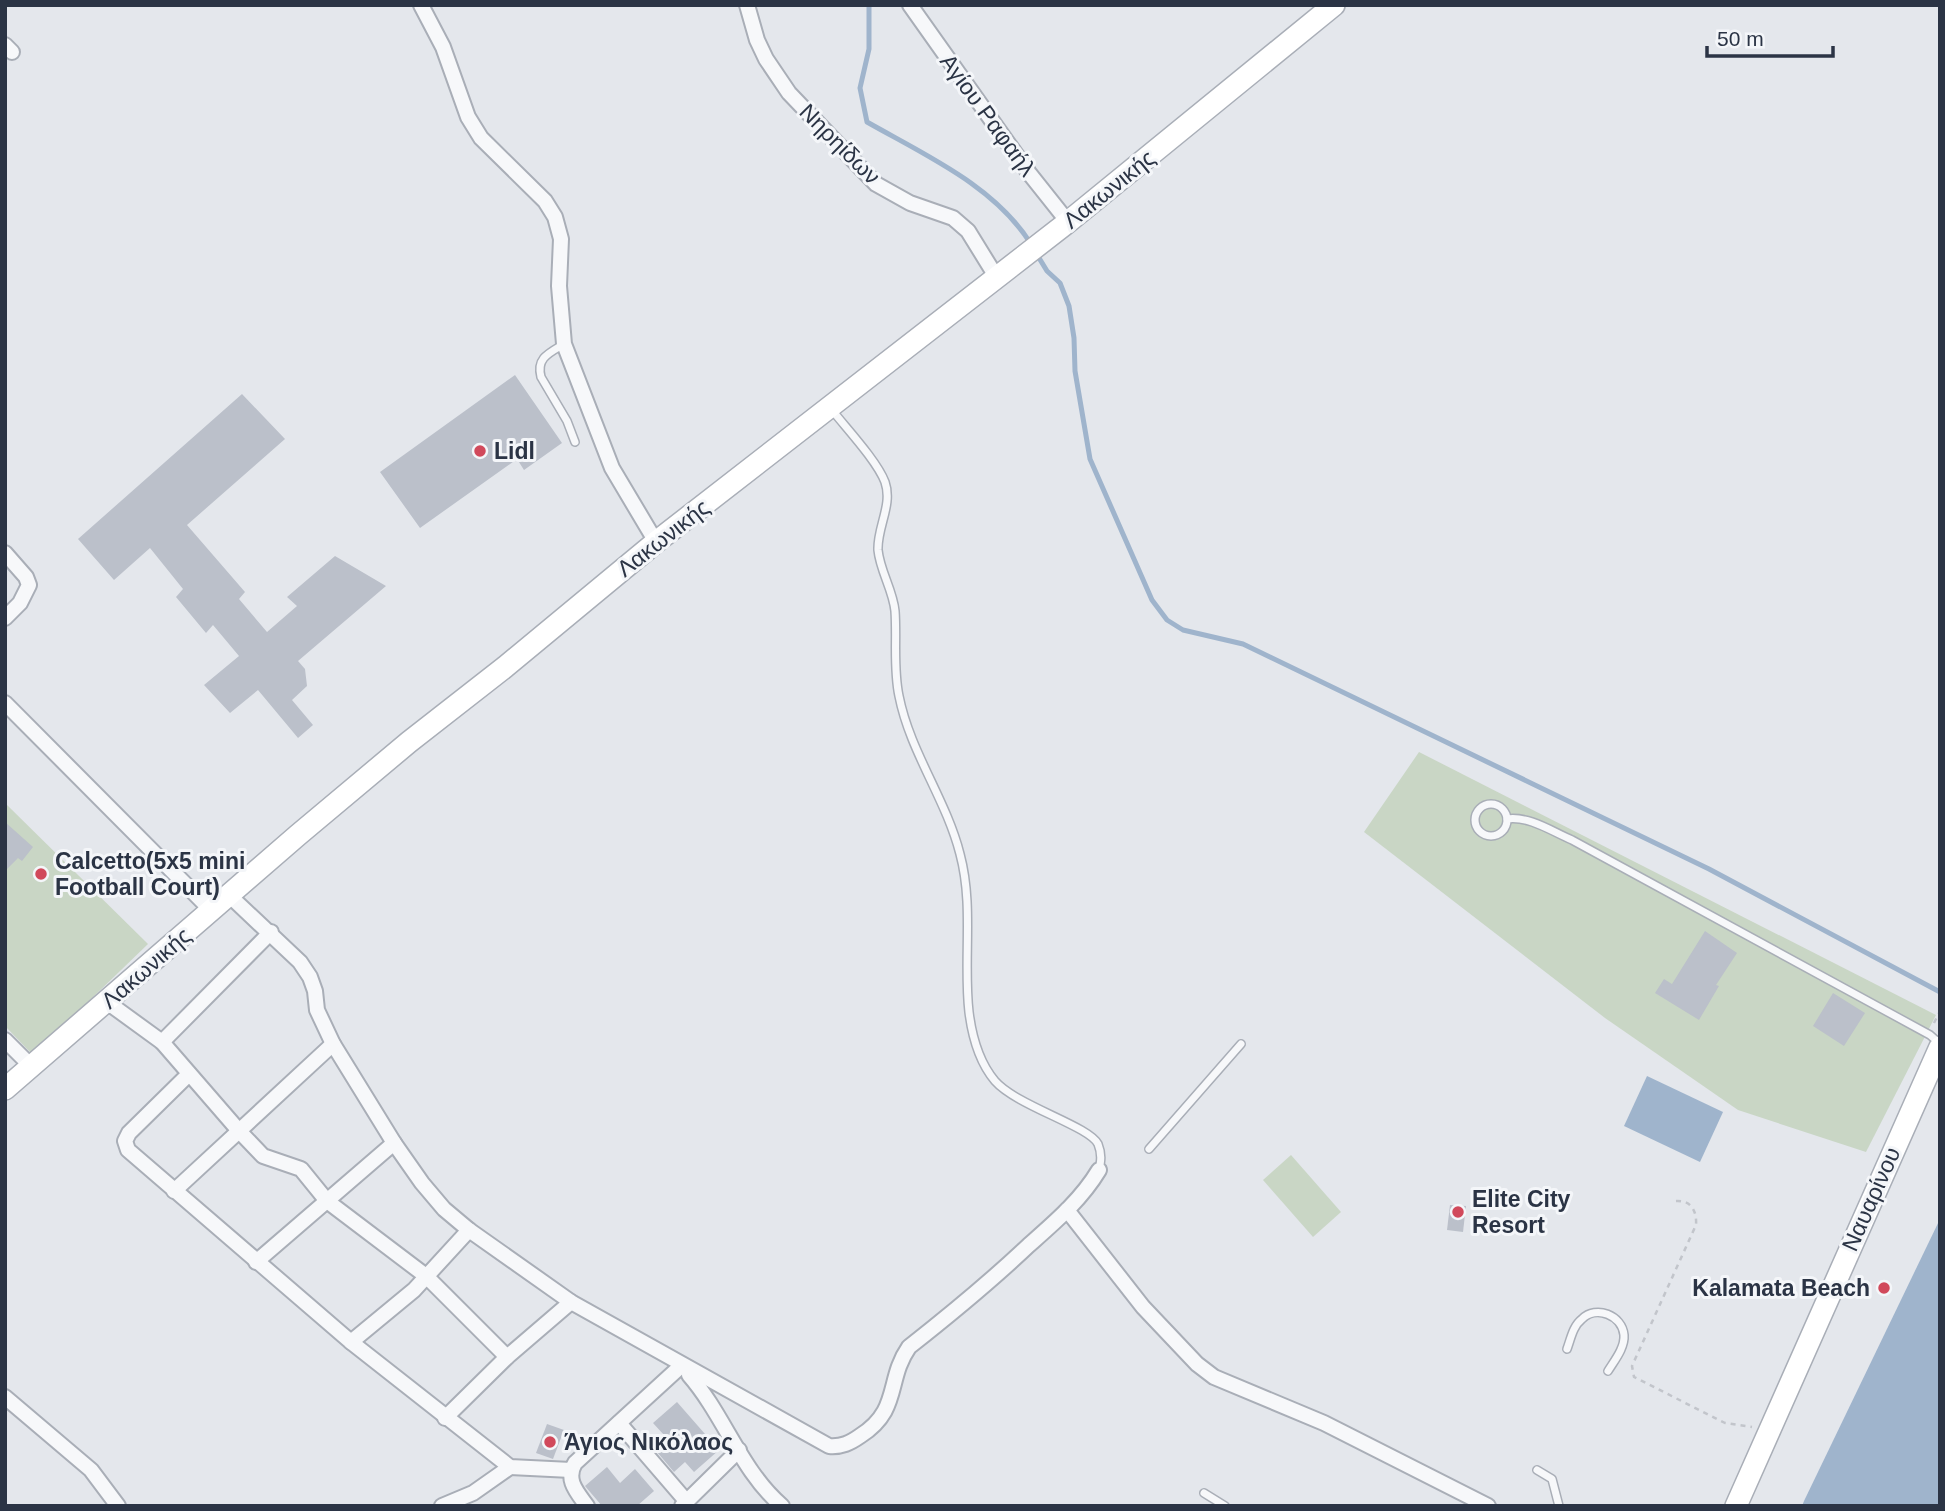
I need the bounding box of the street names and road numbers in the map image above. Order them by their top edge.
street label: Αγίου Ραφαήλ [935,49,1041,181]
street label: Νηρηίδων [795,99,885,189]
street label: Λακωνικής [1058,144,1160,234]
street label: Λακωνικής [612,494,714,582]
street label: Λακωνικής [96,922,196,1014]
street label: Ναυαρίνου [1837,1143,1905,1255]

